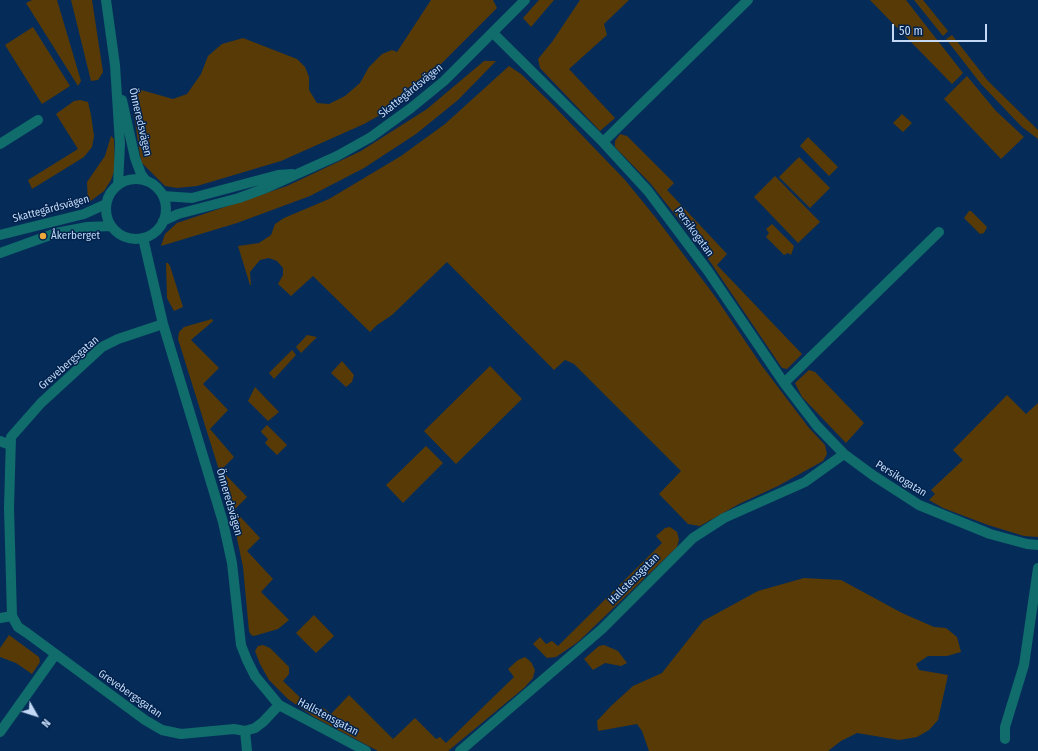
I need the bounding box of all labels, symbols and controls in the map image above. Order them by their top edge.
scale bar [894,16,989,42]
text: 50 m [899,24,923,38]
street label: Skattegårdsvägen [376,61,446,121]
street label: Önneredsvägen [126,87,154,157]
street label: Skattegårdsvägen [11,192,91,226]
street label: Persikogatan [672,205,716,259]
place label: Åkerberget [51,229,100,243]
marker: Åkerberget [38,231,48,241]
street label: Grevebergsgatan [36,333,102,393]
street label: Persikogatan [873,458,929,500]
street label: Önneredsvägen [213,467,245,537]
street label: Hallstensgatan [606,551,662,607]
street label: Grevebergsgatan [95,667,165,721]
north arrow [16,695,56,735]
street label: Hallstensgatan [295,695,361,739]
text: N [39,716,53,730]

